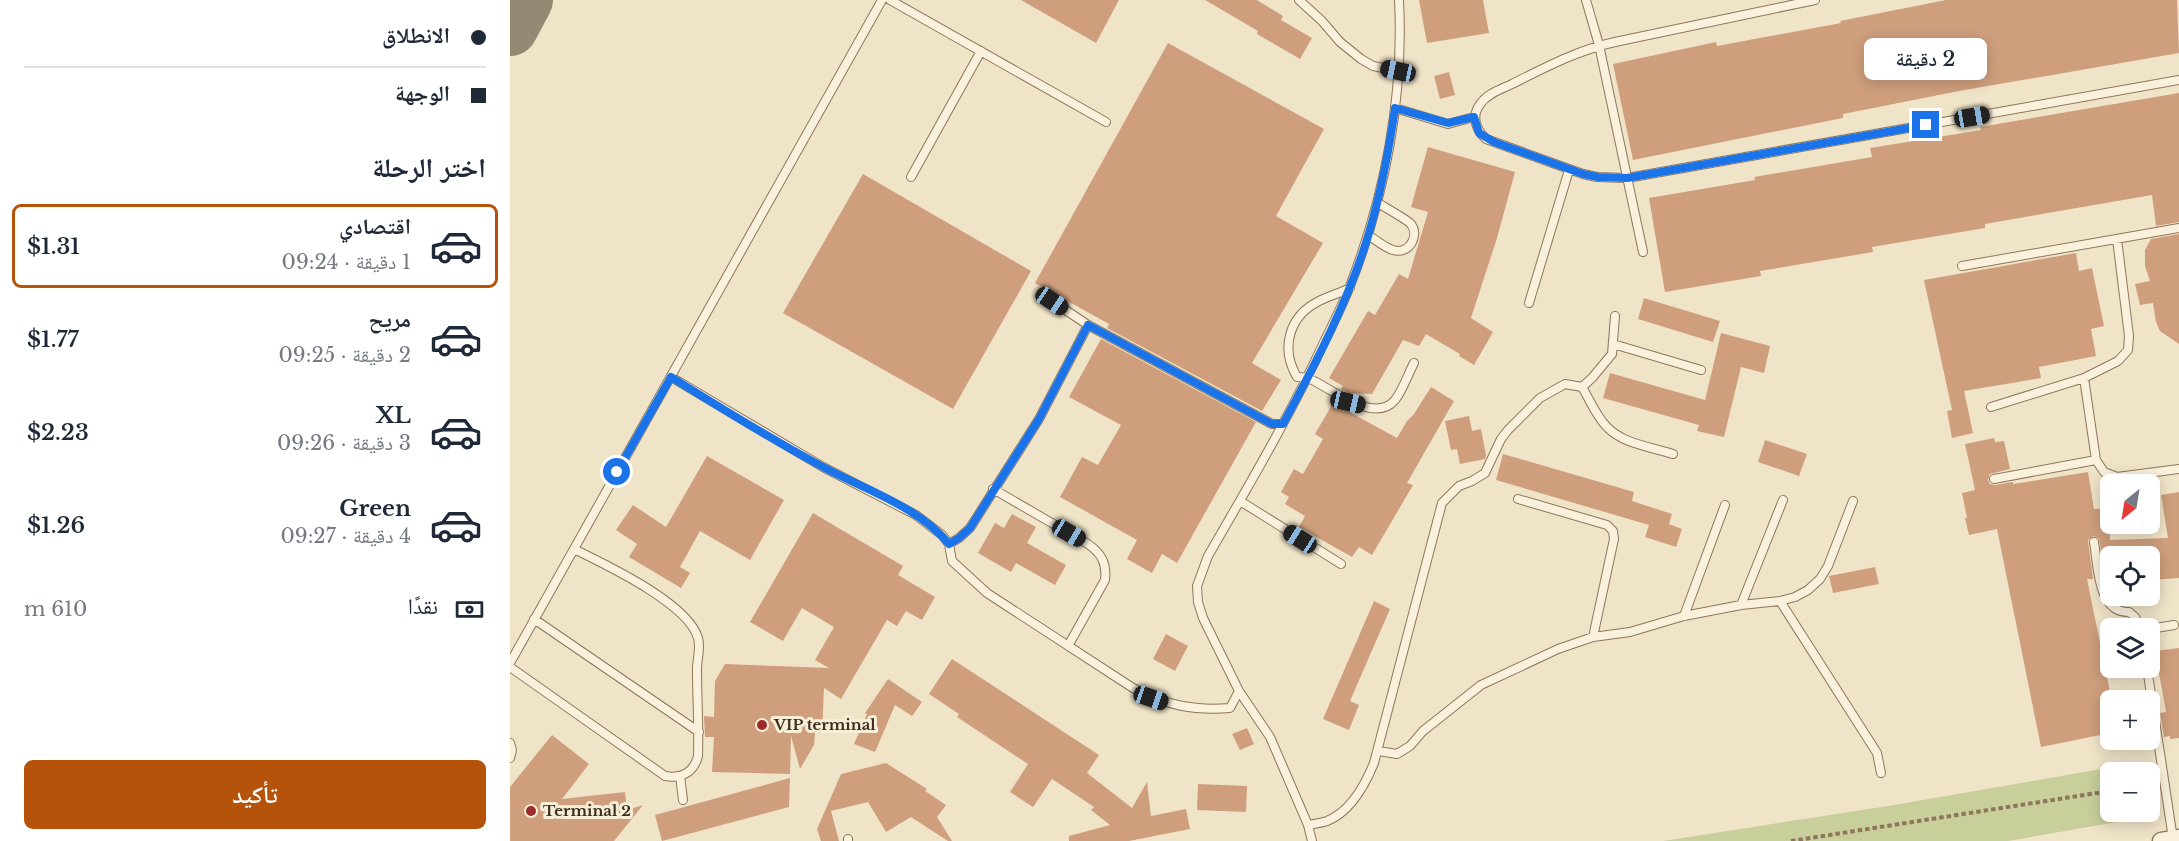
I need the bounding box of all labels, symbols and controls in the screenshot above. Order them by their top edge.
text: الانطلاق [382,22,450,49]
callout: 2 دقيقة [1864,38,1988,80]
text: 2 دقيقة [1896,47,1955,71]
car [1379,58,1417,84]
text: الوجهة [395,80,450,107]
car [1953,105,1991,129]
route end [1912,111,1939,138]
text: اختر الرحلة [372,151,486,184]
text: اقتصادي [339,213,411,240]
icon: car [429,219,483,273]
text: $1.31 [27,233,80,260]
text: 1 دقيقة · 09:24 [282,250,411,274]
car [1032,283,1072,319]
text: مريح [368,306,411,333]
icon: car [429,312,483,366]
text: $1.77 [27,326,79,353]
text: 2 دقيقة · 09:25 [279,343,411,367]
car [1328,389,1368,415]
text: XL [376,402,411,429]
icon: car [429,405,483,459]
text: $2.23 [27,419,89,446]
text: 3 دقيقة · 09:26 [277,431,411,455]
route start [603,458,630,485]
north arrow [2100,474,2160,534]
map controls [2100,474,2160,822]
text: Green [339,495,411,522]
icon: car [429,498,483,552]
text: $1.26 [27,512,85,539]
car [1049,516,1089,550]
car [1280,522,1320,556]
text: 4 دقيقة · 09:27 [281,524,411,548]
button: locate [2100,546,2160,606]
text: نقدًا [408,593,438,620]
icon: cash [453,593,486,626]
text: 610 m [24,597,87,621]
button: layers [2100,618,2160,678]
car [1131,684,1171,712]
button: + [2100,690,2160,750]
place label: VIP terminal [773,715,876,734]
marker: VIP terminal [755,718,769,732]
button: تأكيد [24,760,486,829]
button: − [2100,762,2160,822]
place label: Terminal 2 [543,801,631,820]
marker: Terminal 2 [524,804,538,818]

